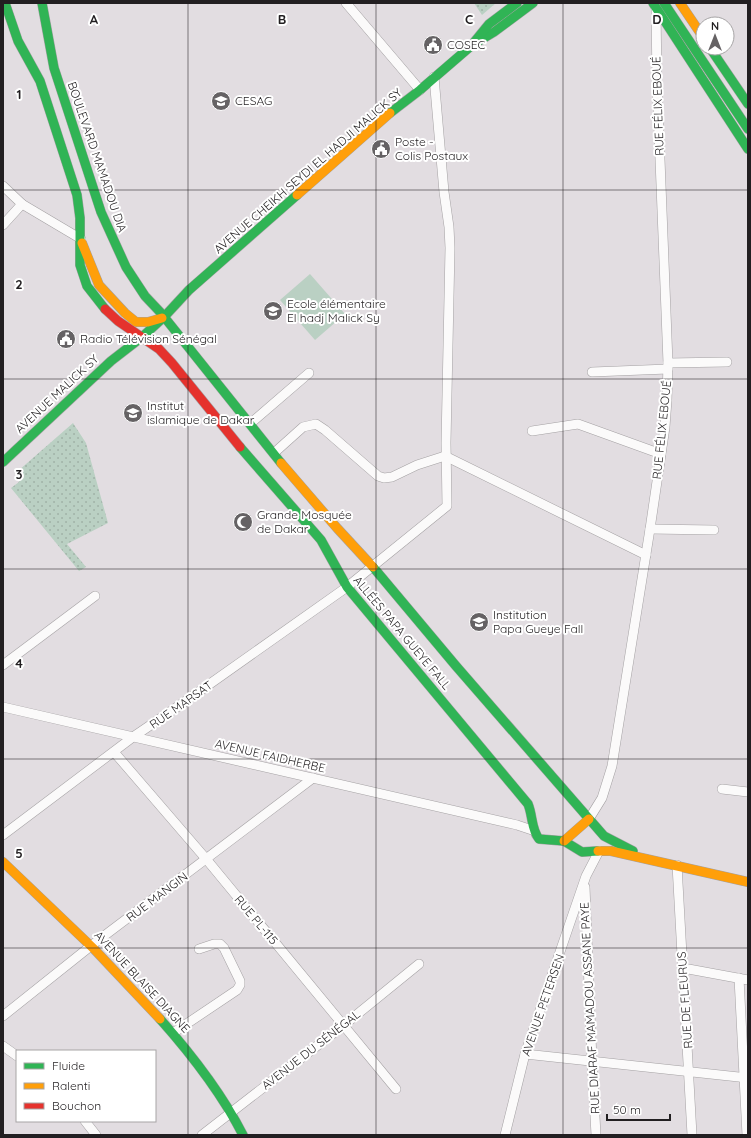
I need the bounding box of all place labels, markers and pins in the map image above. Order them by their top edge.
public building icon: COSEC [422,34,444,56]
place label: COSEC [447,37,486,52]
school or university icon: CESAG [210,90,232,112]
place label: CESAG [235,93,272,108]
place label: Poste - Colis Postaux [395,134,468,163]
public building icon: Poste - Colis Postaux [370,138,392,160]
place label: Ecole élémentaire El hadj Malick Sy [287,296,386,325]
school or university icon: Ecole élémentaire El hadj Malick Sy [262,300,284,322]
public building icon: Radio Télévision Sénégal [55,328,77,350]
place label: Radio Télévision Sénégal [80,331,217,346]
place label: Institut islamique de Dakar [147,398,255,427]
school or university icon: Institut islamique de Dakar [122,402,144,424]
place label: Grande Mosquée de Dakar [257,507,352,536]
mosque icon: Grande Mosquée de Dakar [232,511,254,533]
place label: Institution Papa Gueye Fall [493,607,583,636]
school or university icon: Institution Papa Gueye Fall [468,611,490,633]

